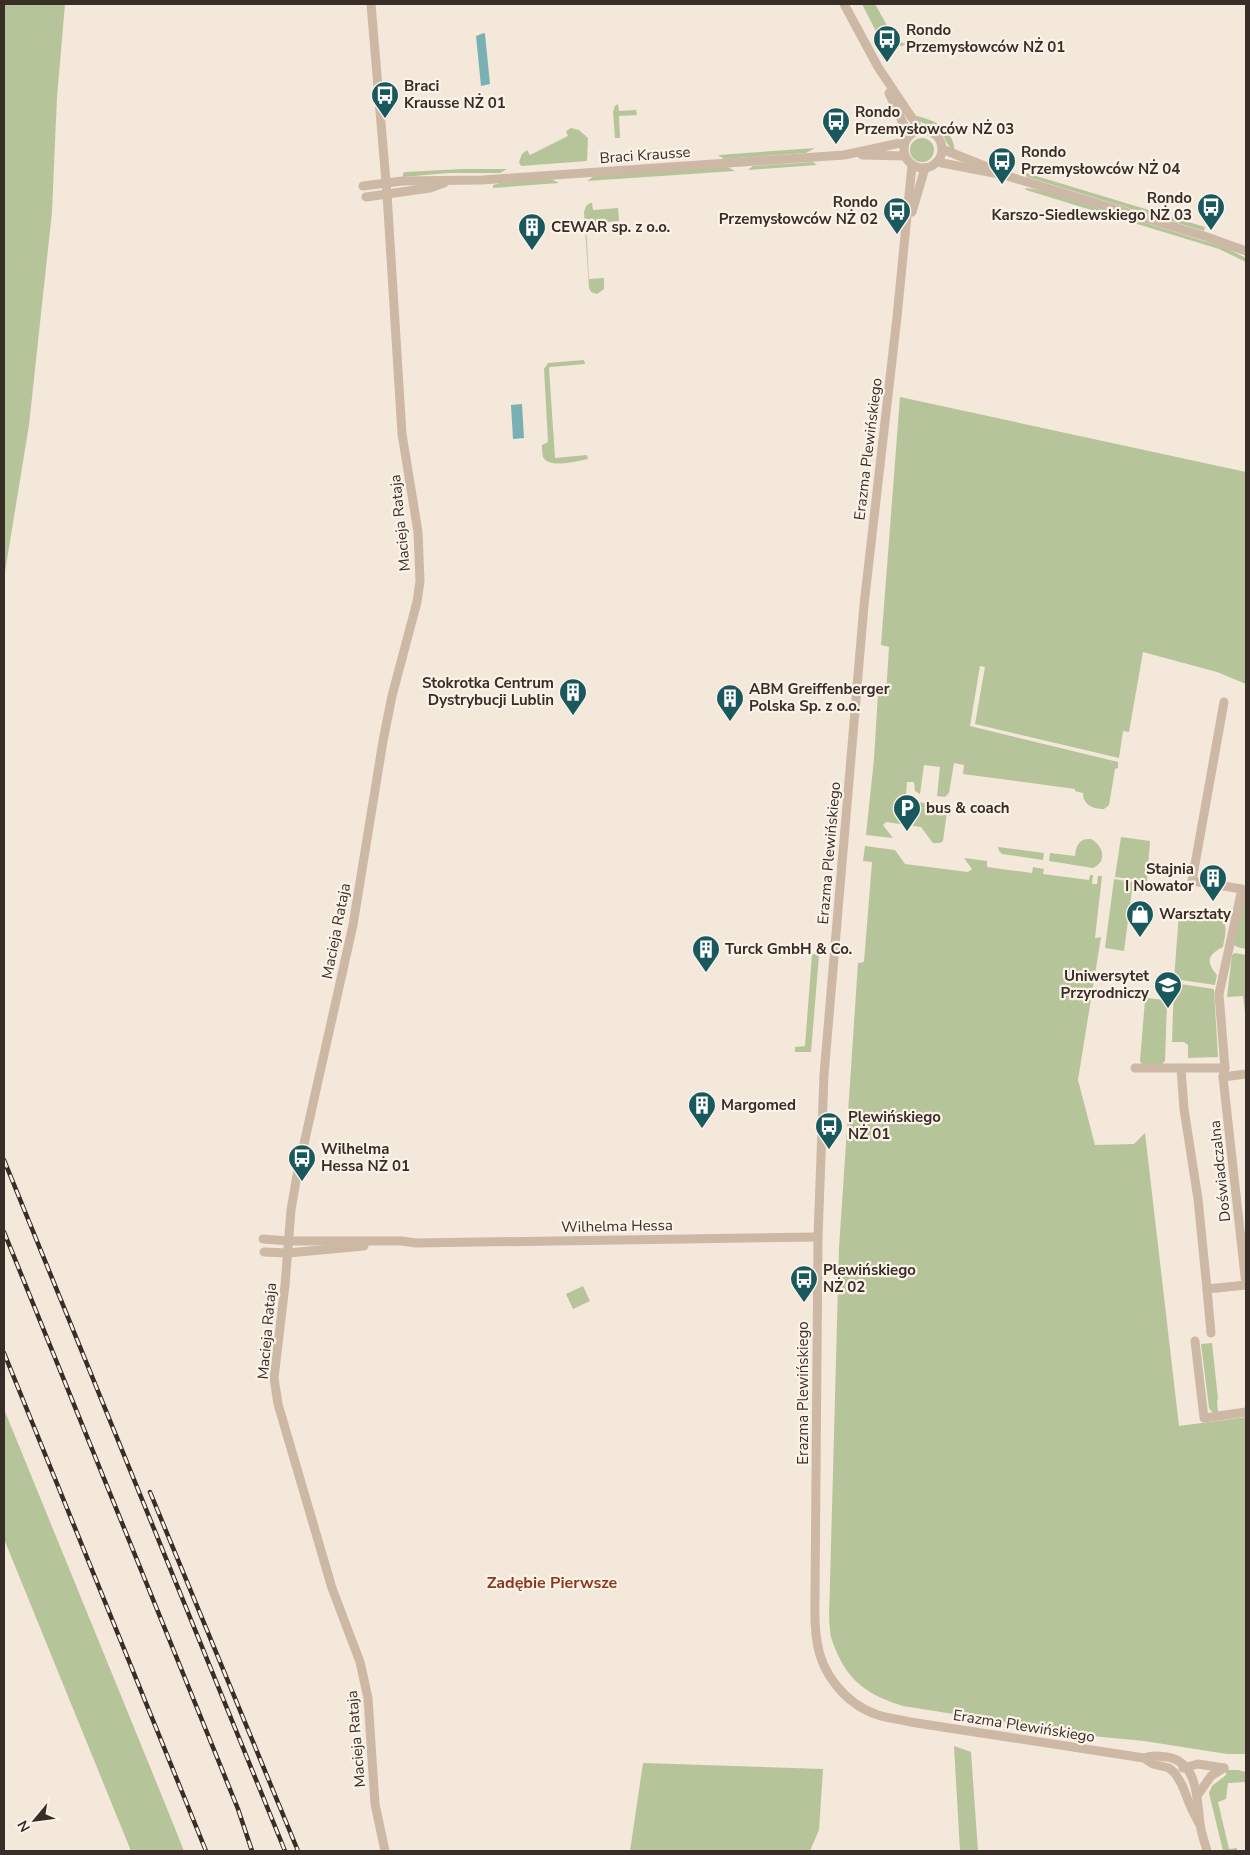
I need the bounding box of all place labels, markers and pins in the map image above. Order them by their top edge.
place label: Rondo Przemysłowców NŻ 01 [906,20,1065,57]
bus stop icon: Rondo Przemysłowców NŻ 01 [872,24,902,63]
place label: Braci Krausse NŻ 01 [404,76,506,113]
bus stop icon: Braci Krausse NŻ 01 [370,80,400,119]
place label: Rondo Przemysłowców NŻ 03 [855,102,1014,139]
bus stop icon: Rondo Przemysłowców NŻ 03 [821,106,851,145]
place label: Rondo Przemysłowców NŻ 04 [1021,142,1180,179]
bus stop icon: Rondo Przemysłowców NŻ 04 [987,146,1017,185]
place label: Rondo Karszo-Siedlewskiego NŻ 03 [992,188,1192,225]
place label: Rondo Przemysłowców NŻ 02 [719,192,878,229]
bus stop icon: Rondo Karszo-Siedlewskiego NŻ 03 [1196,192,1226,231]
bus stop icon: Rondo Przemysłowców NŻ 02 [882,196,912,235]
building icon: CEWAR sp. z o.o. [517,212,547,251]
place label: CEWAR sp. z o.o. [551,217,670,237]
place label: Stokrotka Centrum Dystrybucji Lublin [422,673,554,710]
building icon: Stokrotka Centrum Dystrybucji Lublin [558,677,588,716]
place label: ABM Greiffenberger Polska Sp. z o.o. [749,679,890,716]
building icon: ABM Greiffenberger Polska Sp. z o.o. [715,683,745,722]
parking icon: bus & coach [892,793,922,832]
place label: bus & coach [926,798,1010,818]
place label: Stajnia I Nowator [1125,859,1194,896]
building icon: Stajnia I Nowator [1198,863,1228,902]
shop icon: Warsztaty [1125,899,1155,938]
place label: Warsztaty [1159,904,1231,924]
building icon: Turck GmbH & Co. [691,934,721,973]
place label: Turck GmbH & Co. [725,939,852,959]
place label: Uniwersytet Przyrodniczy [1061,966,1149,1003]
school or university icon: Uniwersytet Przyrodniczy [1153,970,1183,1009]
building icon: Margomed [687,1090,717,1129]
place label: Margomed [721,1095,796,1115]
place label: Plewińskiego NŻ 01 [848,1107,941,1144]
bus stop icon: Plewińskiego NŻ 01 [814,1111,844,1150]
place label: Wilhelma Hessa NŻ 01 [321,1139,410,1176]
bus stop icon: Wilhelma Hessa NŻ 01 [287,1143,317,1182]
place label: Plewińskiego NŻ 02 [823,1260,916,1297]
bus stop icon: Plewińskiego NŻ 02 [789,1264,819,1303]

